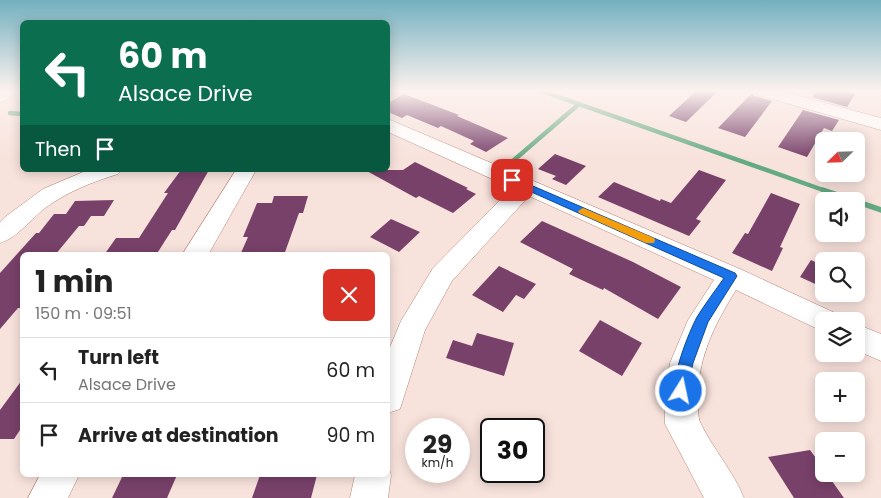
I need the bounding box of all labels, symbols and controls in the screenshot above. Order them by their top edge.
text: 60 m [118,31,208,80]
icon: left [35,40,100,105]
text: Alsace Drive [118,78,253,109]
north arrow [815,132,865,182]
map controls [815,132,865,482]
icon: arrive [91,135,119,163]
text: Then [35,136,81,163]
pin [491,159,533,201]
icon: arrive [498,166,526,194]
button: sound [815,192,865,242]
button: search [815,252,865,302]
text: 1 min [35,260,113,303]
button: close [323,269,375,321]
text: 150 m · 09:51 [35,302,132,325]
button: layers [815,312,865,362]
text: Turn left [78,344,159,371]
icon: left [35,356,63,384]
text: 60 m [326,357,375,384]
position arrow [654,364,706,416]
button: + [815,372,865,422]
text: Alsace Drive [78,373,176,396]
speed limit sign: 30 [480,418,545,483]
icon: arrive [35,421,63,449]
text: Arrive at destination [78,422,279,449]
text: 90 m [326,422,375,449]
text: 29 [423,427,452,462]
button: − [815,432,865,482]
text: km/h [422,454,453,471]

